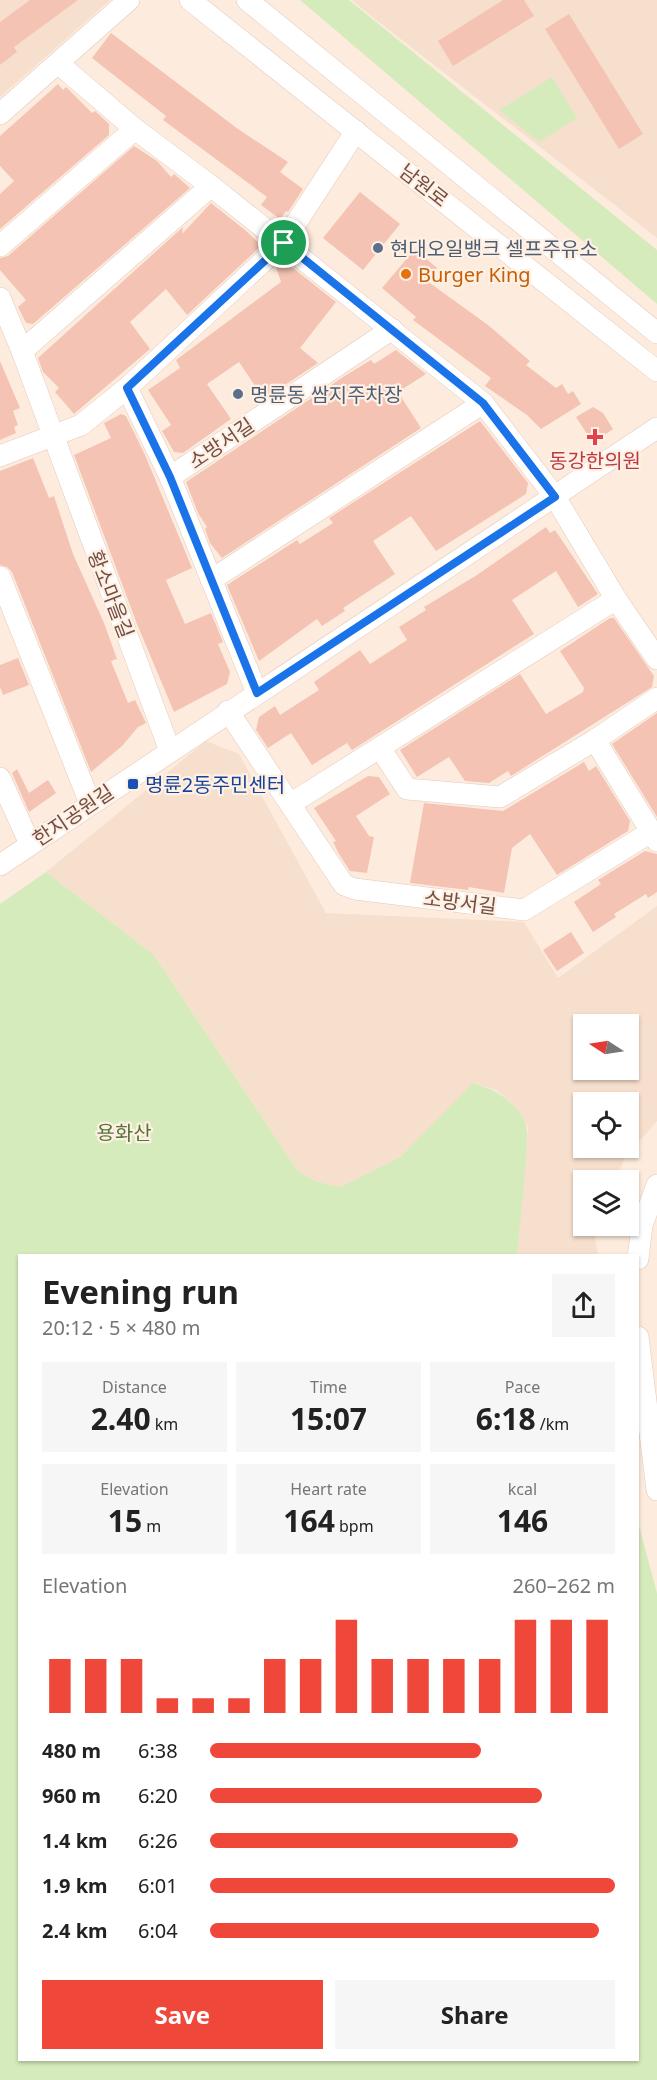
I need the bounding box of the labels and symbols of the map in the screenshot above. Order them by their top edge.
street label: 남원로 [394,157,454,213]
pin [258,217,309,268]
place label: 현대오일뱅크 셀프주유소 [390,235,598,262]
marker: 현대오일뱅크 셀프주유소 [371,241,385,255]
place label: Burger King [418,261,531,288]
marker: Burger King [399,267,413,281]
place label: 명륜동 쌈지주차장 [250,381,402,408]
marker: 명륜동 쌈지주차장 [231,387,245,401]
street label: 소방서길 [183,411,259,475]
marker: 동강한의원 [586,428,604,446]
place label: 동강한의원 [549,447,641,474]
street label: 황소마을길 [82,546,140,642]
place label: 명륜2동주민센터 [145,771,285,798]
marker: 명륜2동주민센터 [126,777,140,791]
street label: 한지공원길 [27,778,119,852]
street label: 소방서길 [422,884,498,920]
north arrow [573,1014,639,1080]
park label: 용화산 [96,1119,152,1146]

